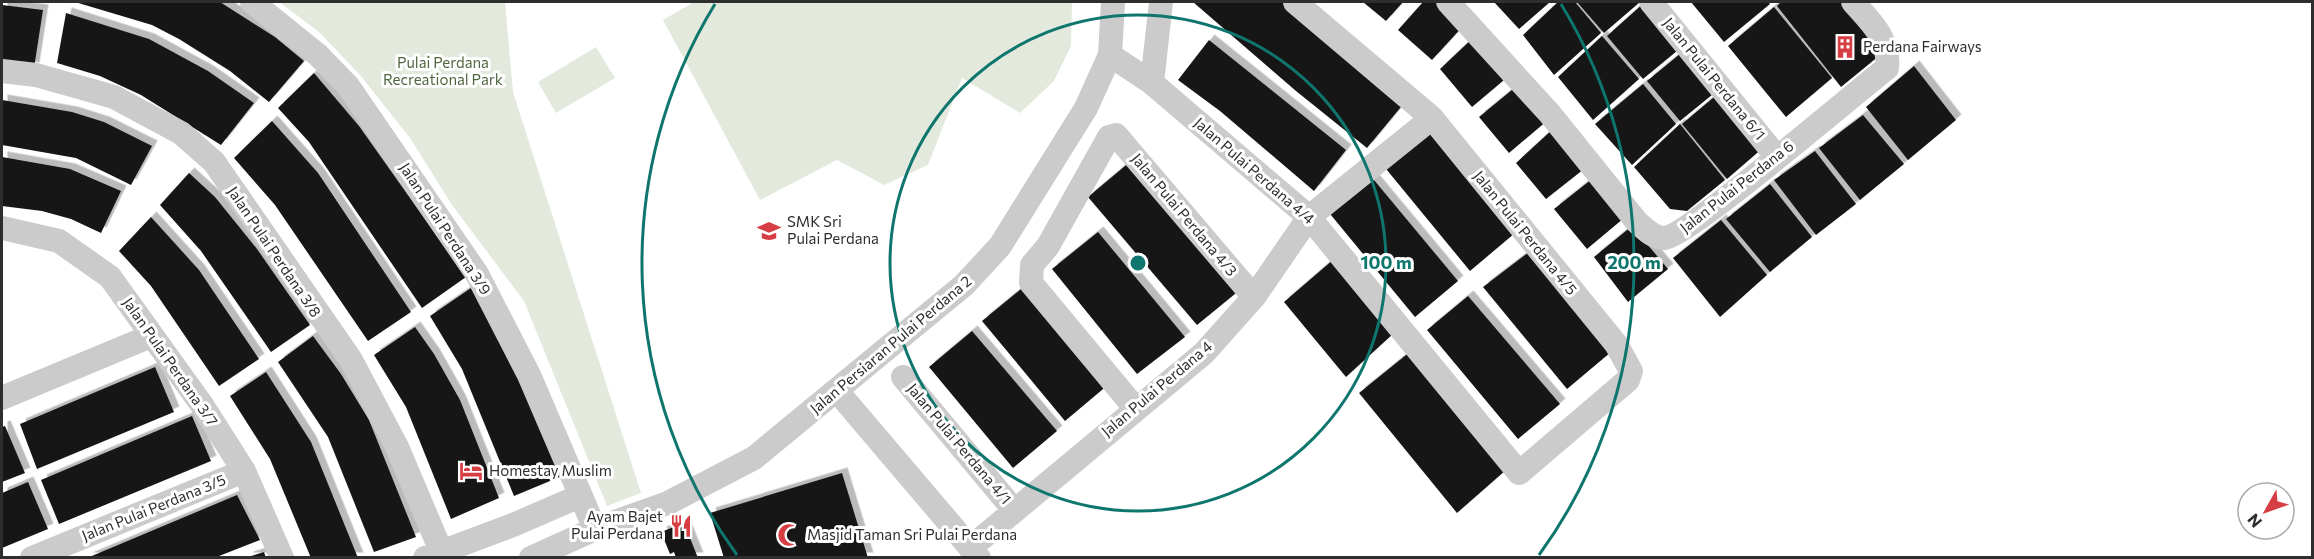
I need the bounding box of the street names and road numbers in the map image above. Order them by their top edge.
street label: Jalan Pulai Perdana 6/1 [1660,14,1770,143]
street label: Jalan Pulai Perdana 4/4 [1191,113,1319,227]
street label: Jalan Pulai Perdana 6 [1676,136,1797,236]
street label: Jalan Pulai Perdana 4/3 [1128,149,1241,279]
street label: Jalan Pulai Perdana 3/9 [396,159,495,298]
street label: Jalan Pulai Perdana 4/5 [1470,167,1581,298]
street label: Jalan Pulai Perdana 3/8 [224,183,325,320]
street label: Jalan Persiaran Pulai Perdana 2 [806,271,975,417]
street label: Jalan Pulai Perdana 3/7 [120,294,222,429]
street label: Jalan Pulai Perdana 4 [1097,337,1215,440]
street label: Jalan Pulai Perdana 4/1 [904,379,1016,507]
street label: Jalan Pulai Perdana 3/5 [79,470,228,544]

